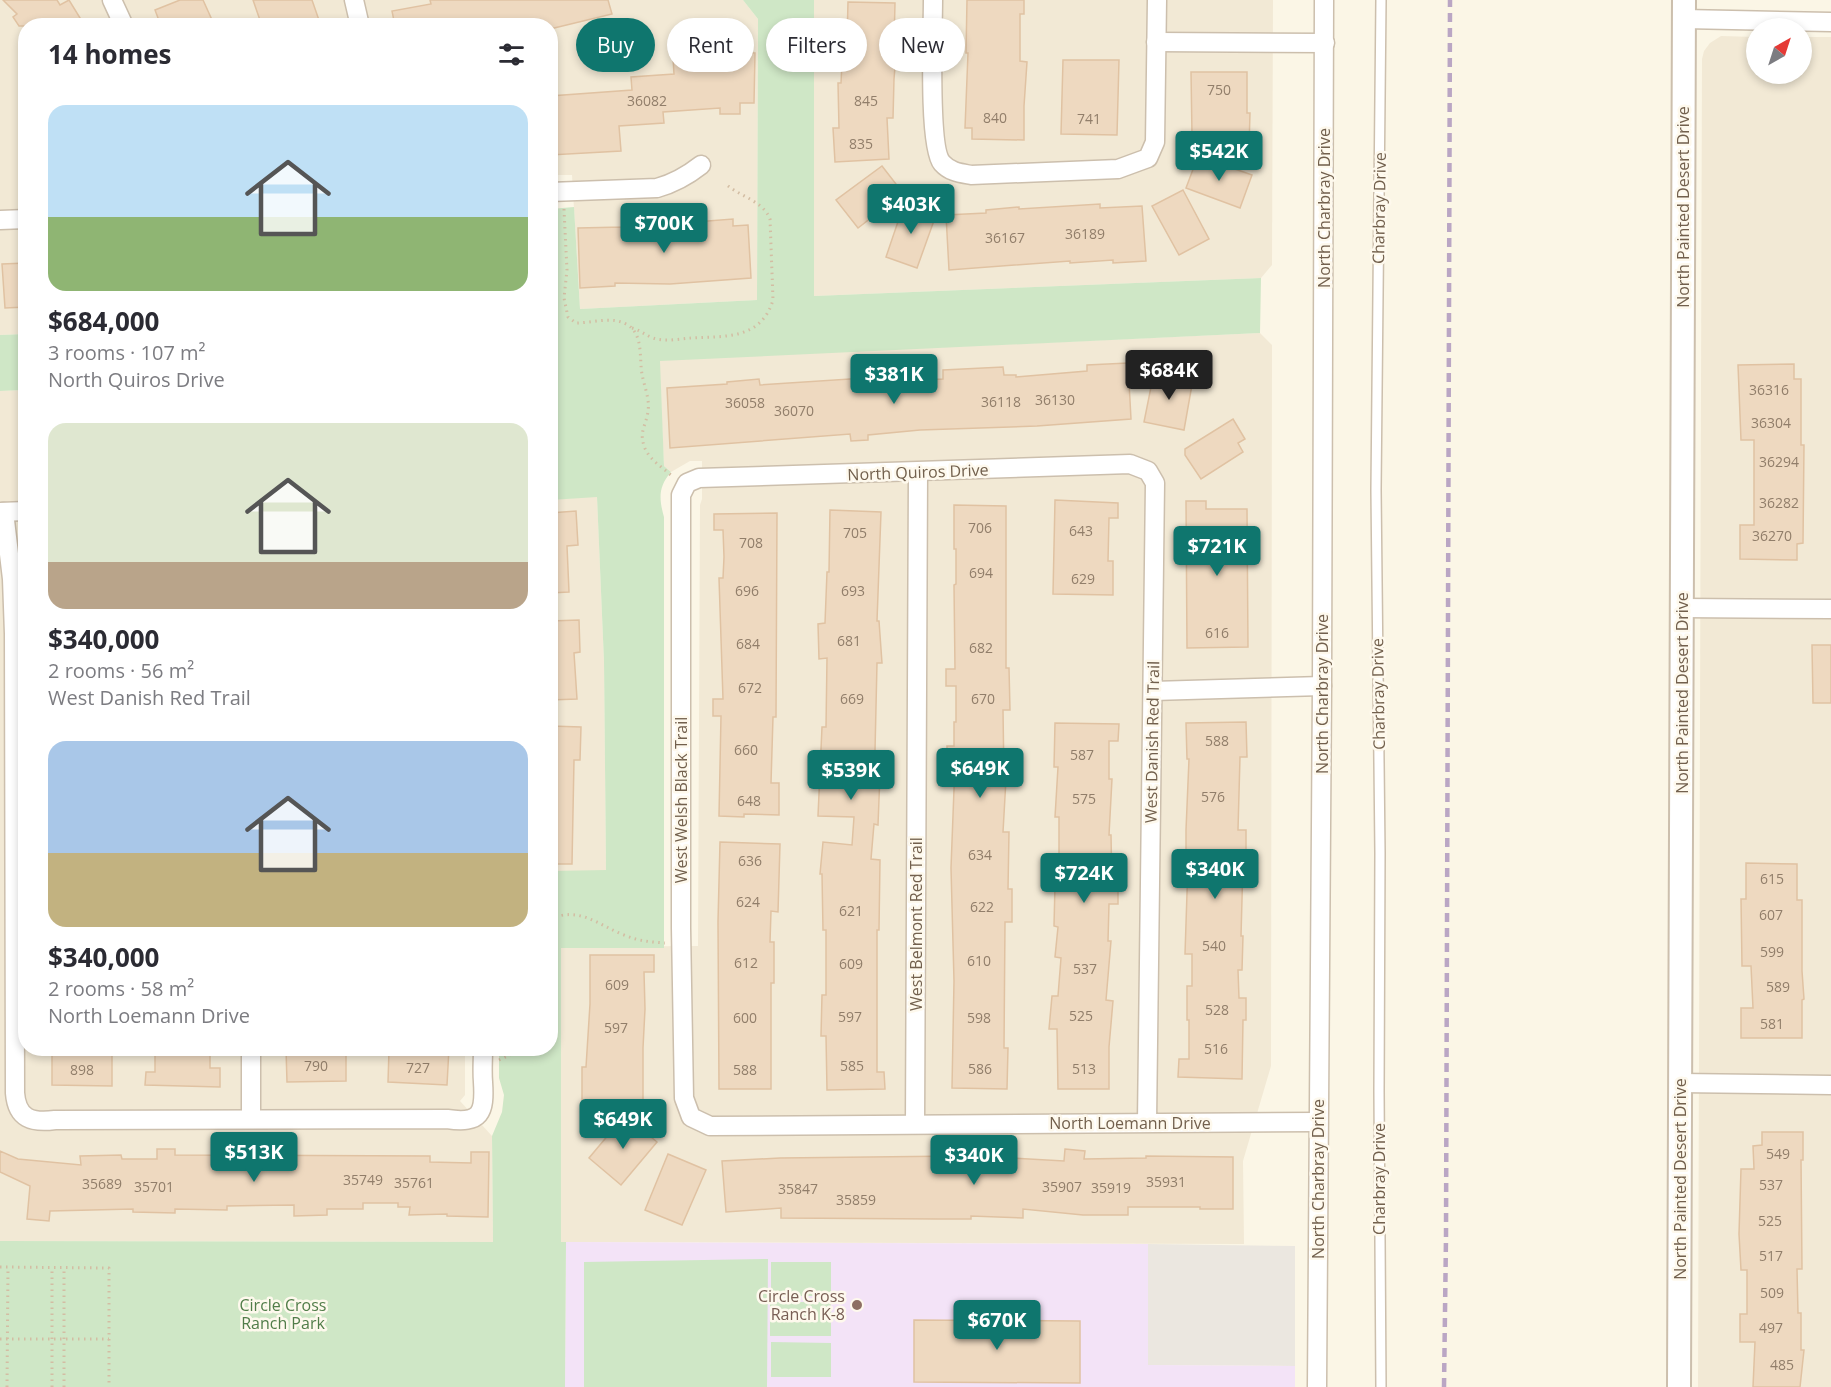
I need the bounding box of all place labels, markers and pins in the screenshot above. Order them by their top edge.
pin: $542K [1177,131,1261,182]
pin: $403K [869,184,953,235]
pin: $700K [622,203,706,254]
pin: $684K [1127,350,1211,401]
pin: $381K [852,354,936,405]
pin: $721K [1175,526,1259,577]
pin: $649K [938,748,1022,799]
pin: $539K [809,750,893,801]
pin: $340K [1173,849,1257,900]
pin: $724K [1042,853,1126,904]
pin: $649K [581,1099,665,1150]
pin: $513K [212,1132,296,1183]
pin: $340K [932,1135,1016,1186]
place label: Circle Cross Ranch K-8 [758,1285,845,1325]
marker: Circle Cross Ranch K-8 [850,1298,864,1312]
pin: $670K [955,1300,1039,1351]

